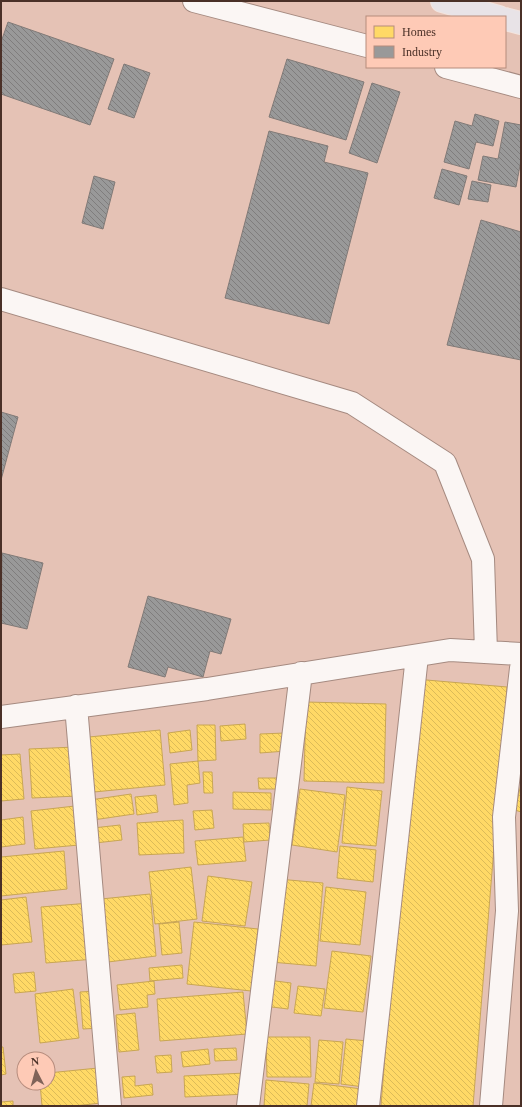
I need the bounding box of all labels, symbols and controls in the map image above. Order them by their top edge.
legend [366,16,506,68]
text: Homes [402,25,436,39]
text: Industry [402,45,442,59]
north arrow [16,1051,56,1091]
text: N [30,1055,40,1067]

